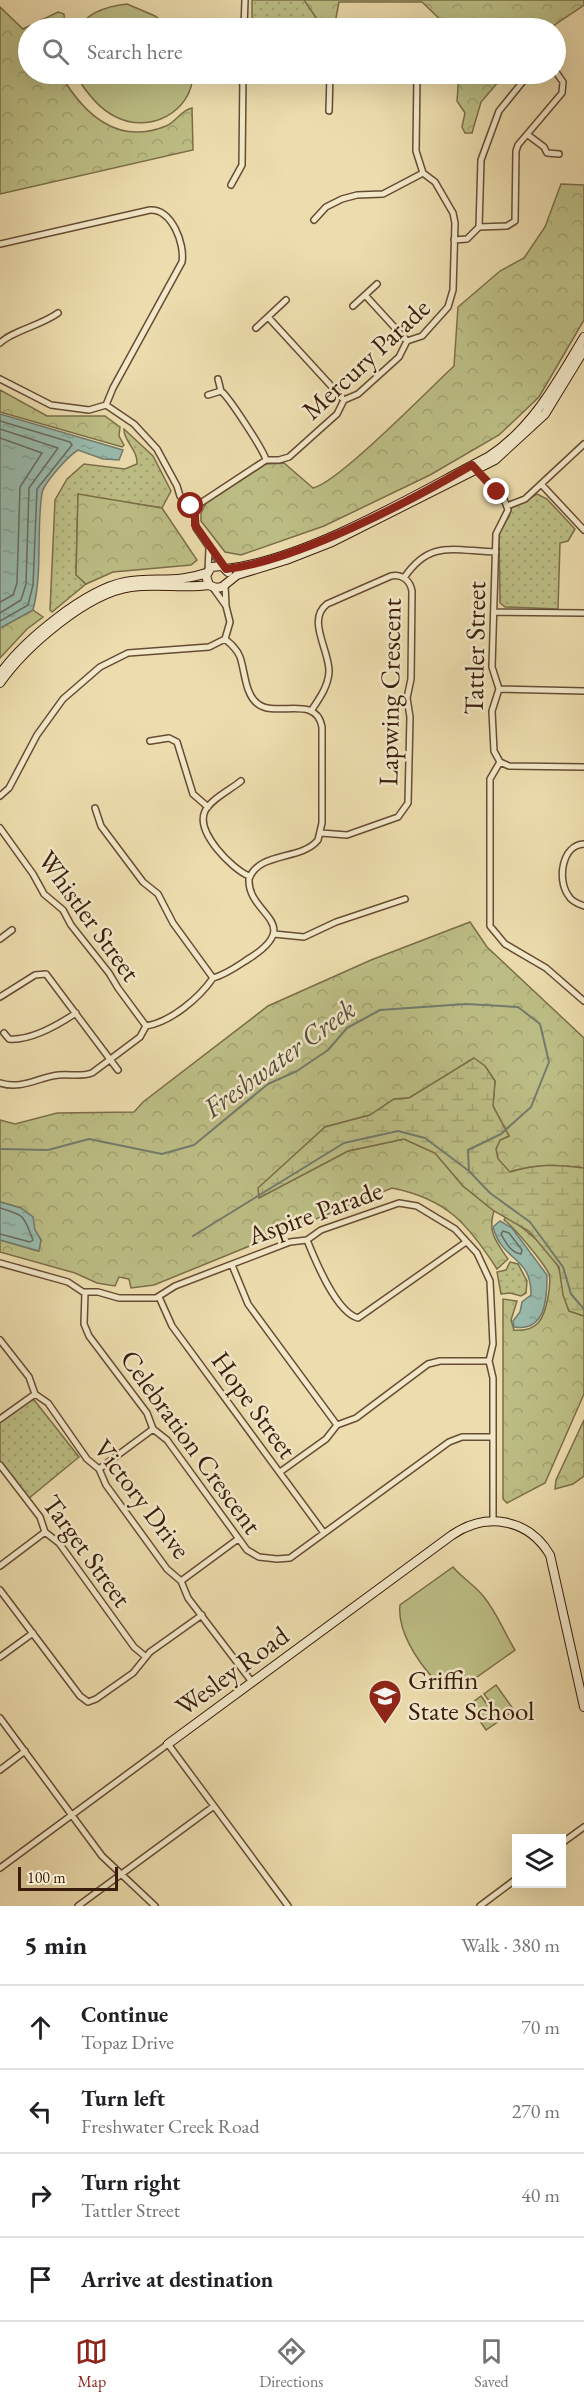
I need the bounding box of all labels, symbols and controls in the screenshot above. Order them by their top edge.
search box [18,18,566,84]
icon: search [39,35,72,68]
text: Search here [87,37,182,66]
street label: Mercury Parade [294,290,437,427]
route end [483,478,509,504]
route start [177,492,203,518]
street label: Tattler Street [456,580,493,715]
street label: Lapwing Crescent [370,597,409,786]
street label: Whistler Street [30,843,149,988]
water label: Freshwater Creek [195,990,363,1126]
street label: Aspire Parade [242,1172,387,1253]
street label: Celebration Crescent [113,1343,270,1541]
street label: Hope Street [204,1344,305,1466]
street label: Victory Drive [86,1432,199,1566]
street label: Target Street [35,1488,140,1614]
street label: Wesley Road [168,1617,296,1724]
place label: Griffin State School [408,1662,534,1728]
school or university icon: Griffin State School [367,1678,403,1725]
map controls [512,1834,566,1888]
button: layers [512,1834,566,1888]
scale bar [18,1864,118,1892]
text: 100 m [27,1867,66,1888]
text: 5 min [24,1928,87,1962]
text: Walk · 380 m [461,1932,560,1958]
text: Continue [81,2000,168,2029]
icon: ahead [24,2011,57,2044]
text: 70 m [521,2014,560,2040]
text: Topaz Drive [81,2029,174,2055]
text: Turn left [81,2084,165,2113]
icon: left [24,2095,57,2128]
text: 270 m [512,2098,560,2124]
text: Freshwater Creek Road [81,2113,260,2139]
text: Turn right [81,2168,180,2197]
icon: right [24,2179,57,2212]
text: 40 m [521,2182,560,2208]
text: Tattler Street [81,2197,180,2223]
icon: arrive [24,2263,57,2296]
text: Arrive at destination [81,2265,273,2294]
tab: Map [75,2335,108,2392]
tab: Directions [259,2335,324,2392]
tab: Saved [474,2335,509,2392]

